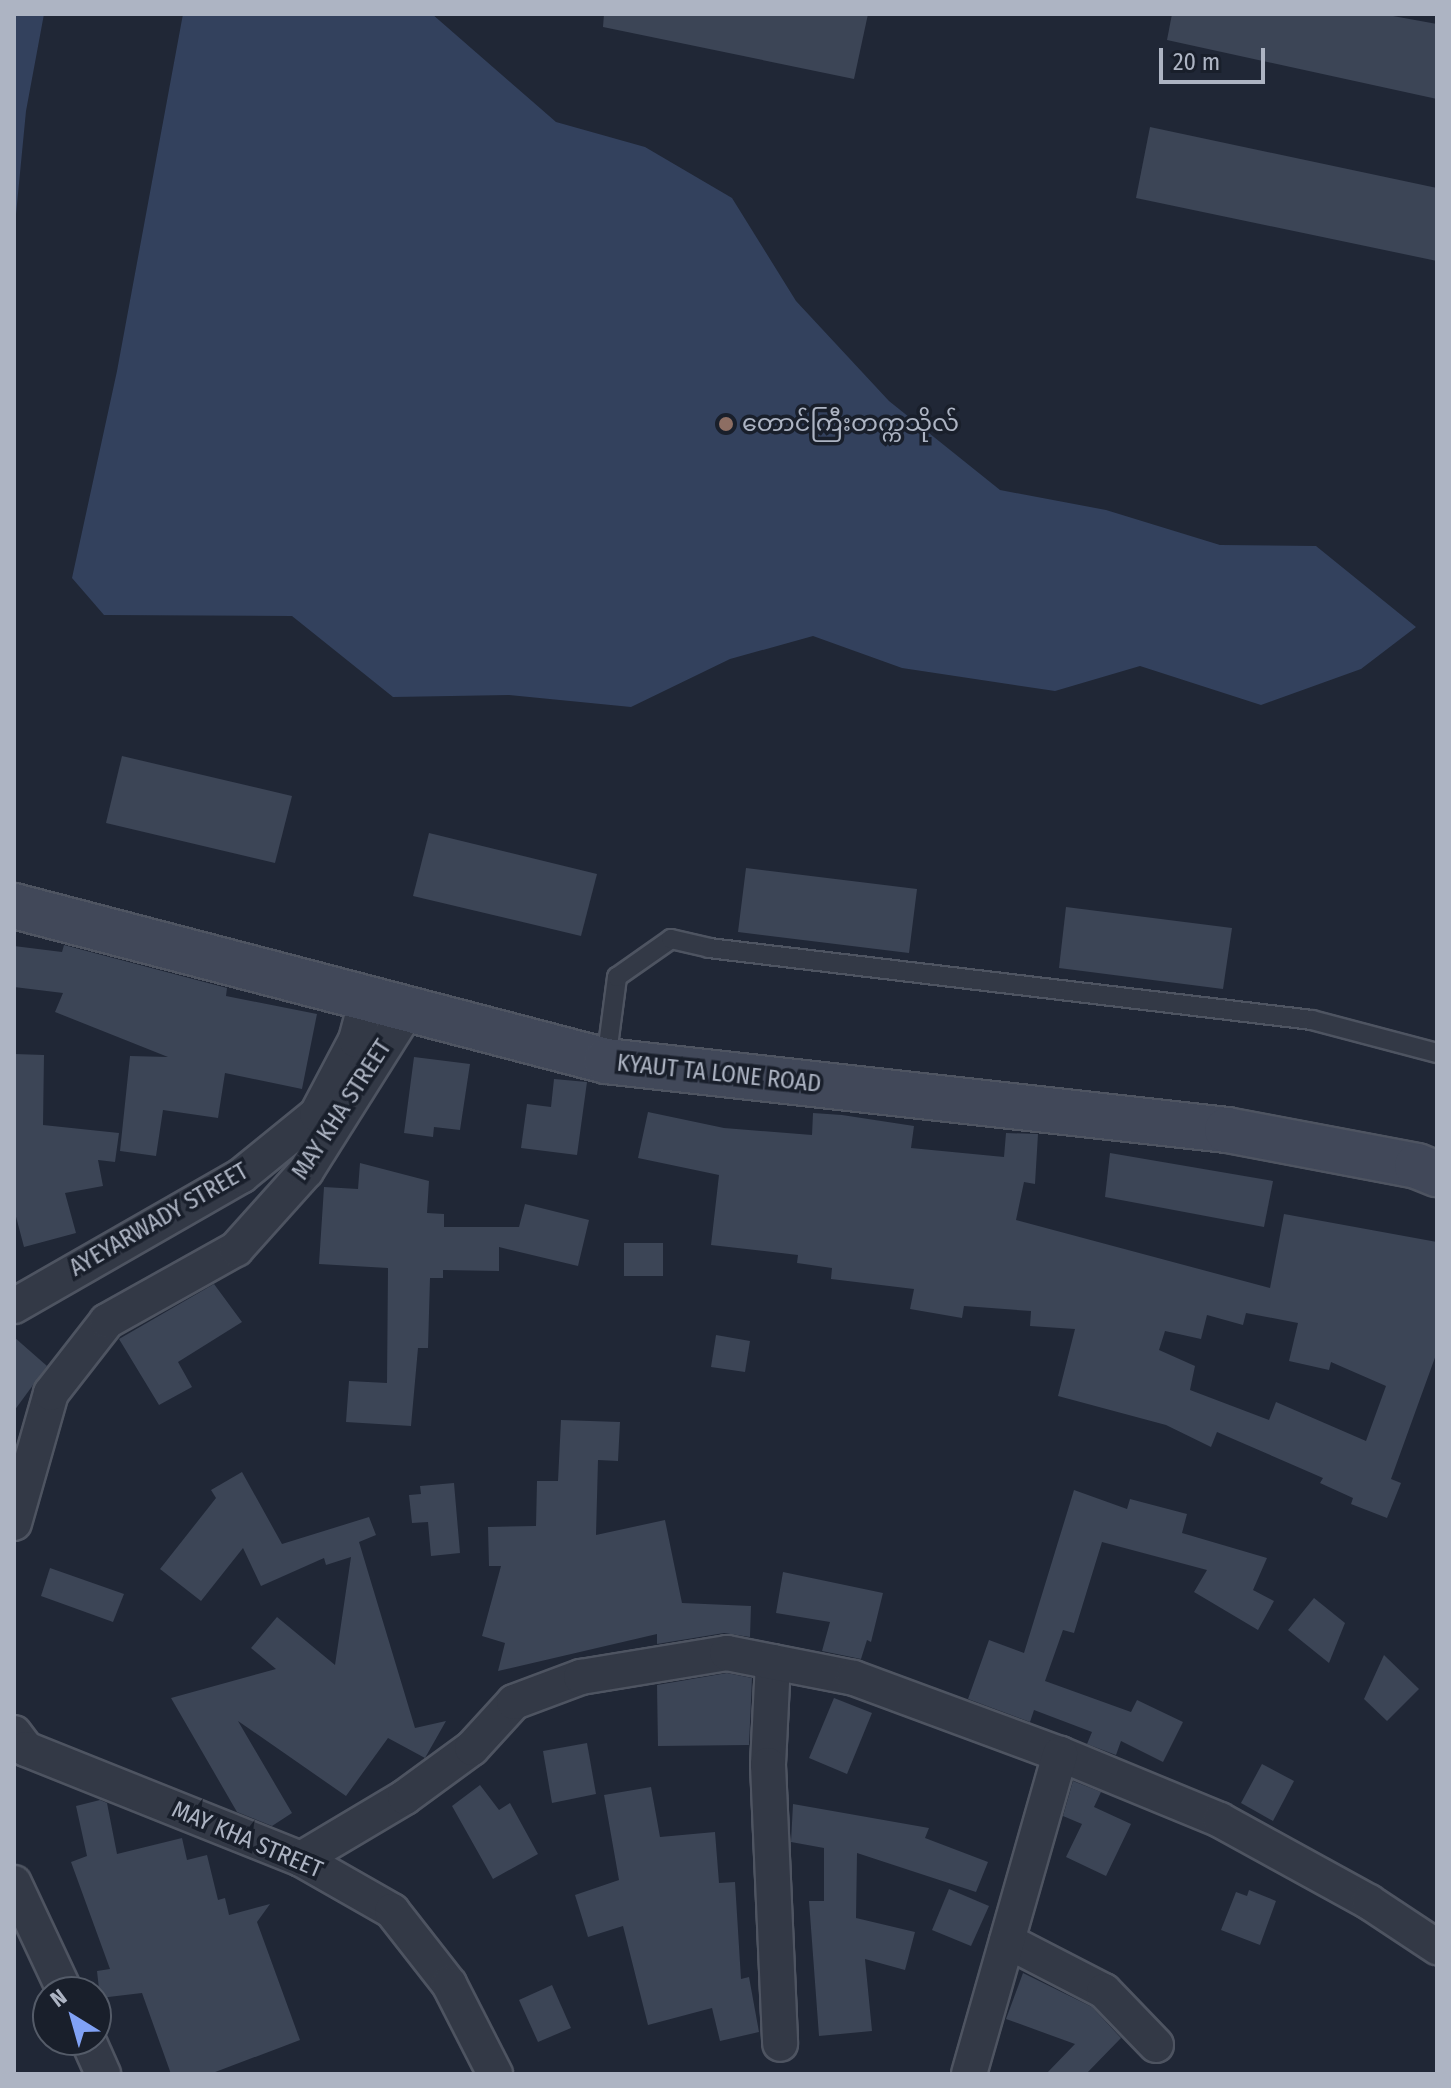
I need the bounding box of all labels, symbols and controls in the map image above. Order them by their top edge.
scale bar [1163,32,1269,82]
text: 20 m [1173,48,1220,76]
place label: တောင်ကြီးတက္ကသိုလ် [742,410,959,438]
marker: တောင်ကြီးတက္ကသိုလ် [717,415,735,433]
street label: MAY KHA STREET [286,1035,398,1185]
street label: KYAUT TA LONE ROAD [615,1049,823,1099]
street label: AYEYARWADY STREET [65,1157,253,1283]
street label: MAY KHA STREET [167,1795,327,1885]
north arrow [32,1976,112,2056]
text: N [45,1983,72,2013]

